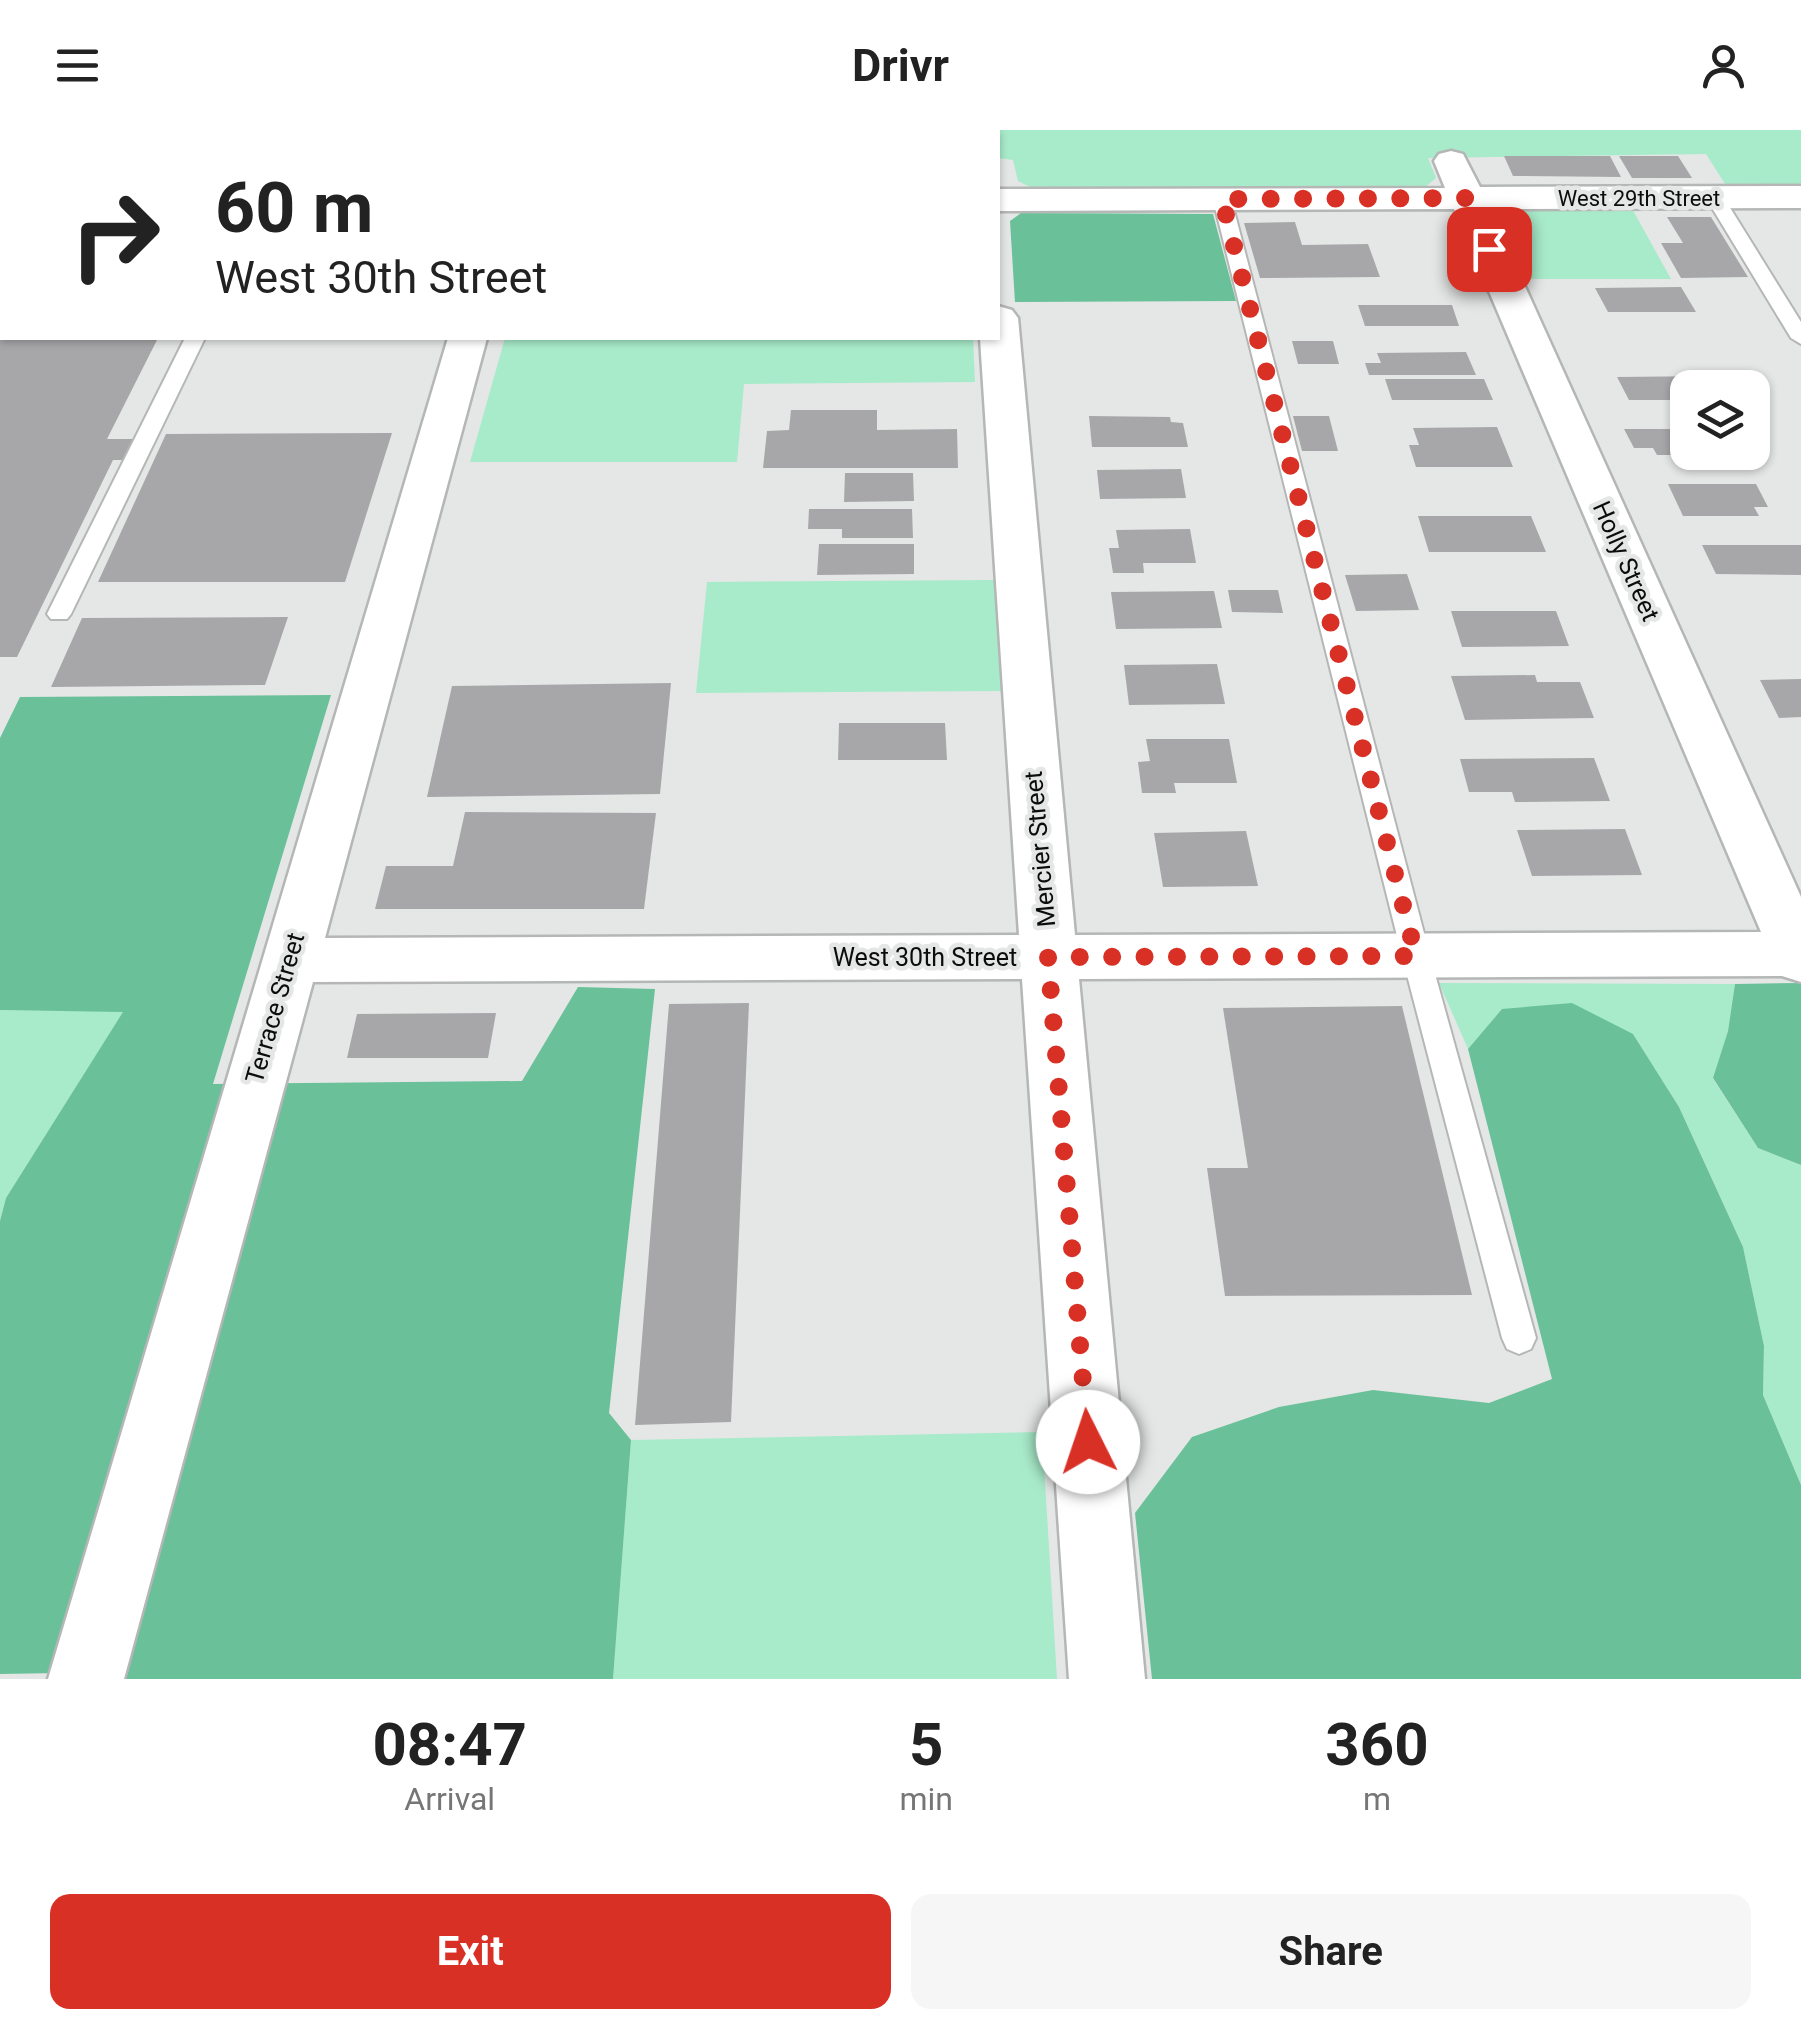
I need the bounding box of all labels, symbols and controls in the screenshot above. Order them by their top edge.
icon: menu [50,38,105,93]
icon: person [1696,38,1751,93]
text: Drivr [852,39,949,92]
text: 60 m [215,167,373,249]
icon: right [50,170,180,300]
street label: West 29th Street [1558,186,1720,211]
pin [1447,207,1532,292]
icon: arrive [1462,222,1517,277]
text: West 30th Street [215,251,547,304]
map controls [1670,370,1770,470]
button: layers [1670,370,1770,470]
street label: Holly Street [1587,497,1665,625]
street label: Mercier Street [1019,770,1061,928]
street label: Terrace Street [240,929,310,1087]
street label: West 30th Street [833,943,1017,972]
position arrow [1036,1390,1140,1494]
text: 08:47 [372,1709,527,1780]
text: 5 [909,1709,943,1780]
text: 360 [1325,1709,1429,1780]
text: Arrival [404,1780,495,1818]
text: min [899,1780,953,1818]
text: m [1363,1780,1391,1818]
button: Exit [50,1894,891,2009]
button: Share [911,1894,1751,2009]

